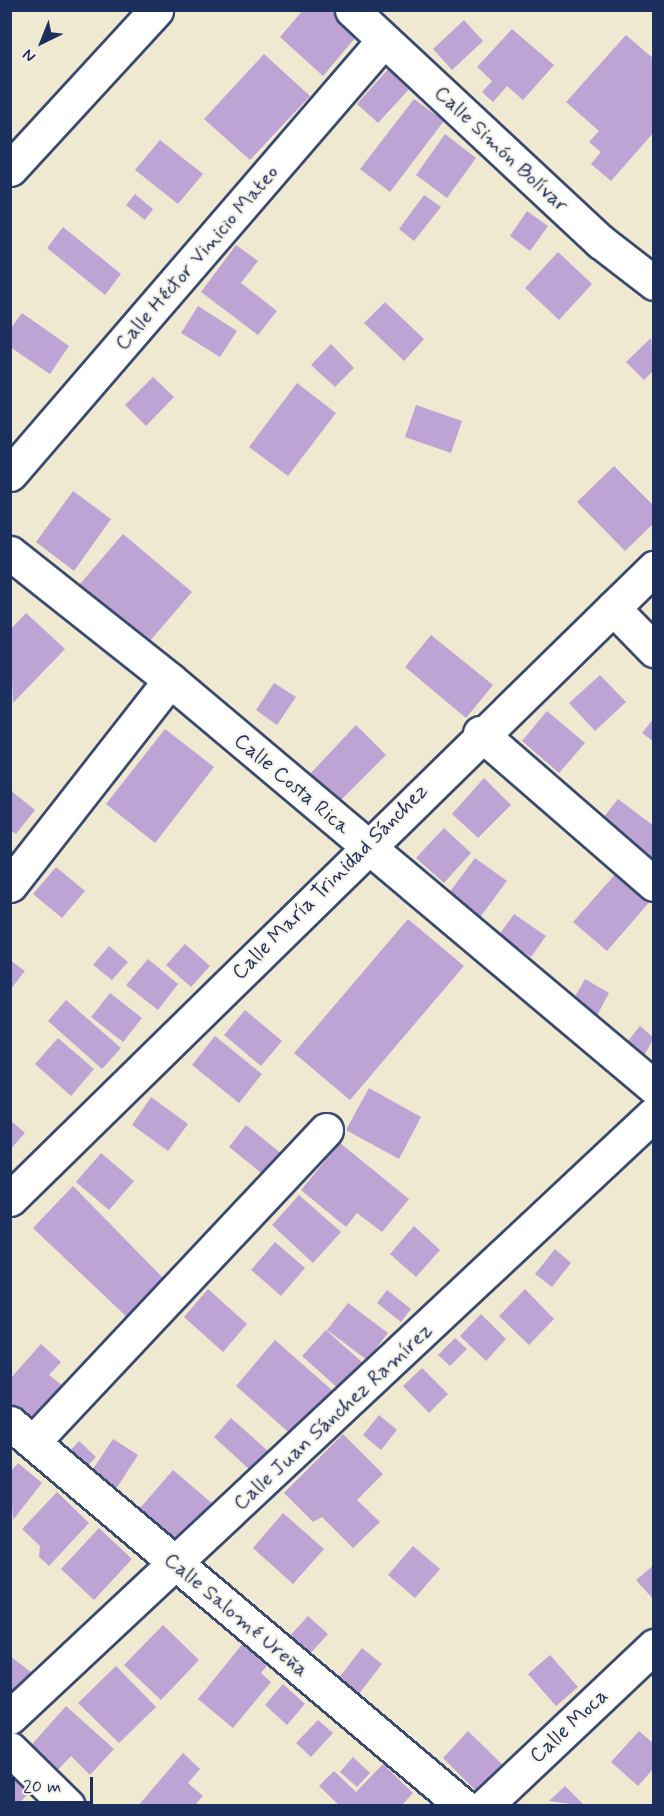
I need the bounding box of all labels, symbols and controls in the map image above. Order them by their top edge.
north arrow [12,12,72,72]
text: N [18,44,40,67]
street label: Calle Simón Bolívar [428,80,574,218]
street label: Calle Héctor Vinicio Mateo [112,163,282,353]
street label: Calle Costa Rica [229,729,355,839]
street label: Calle María Trinidad Sánchez [227,779,433,985]
street label: Calle Juan Sánchez Ramírez [230,1320,436,1514]
street label: Calle Salomé Ureña [160,1548,312,1682]
street label: Calle Moca [525,1683,613,1769]
scale bar [15,1765,96,1803]
text: 20 m [23,1775,61,1799]

